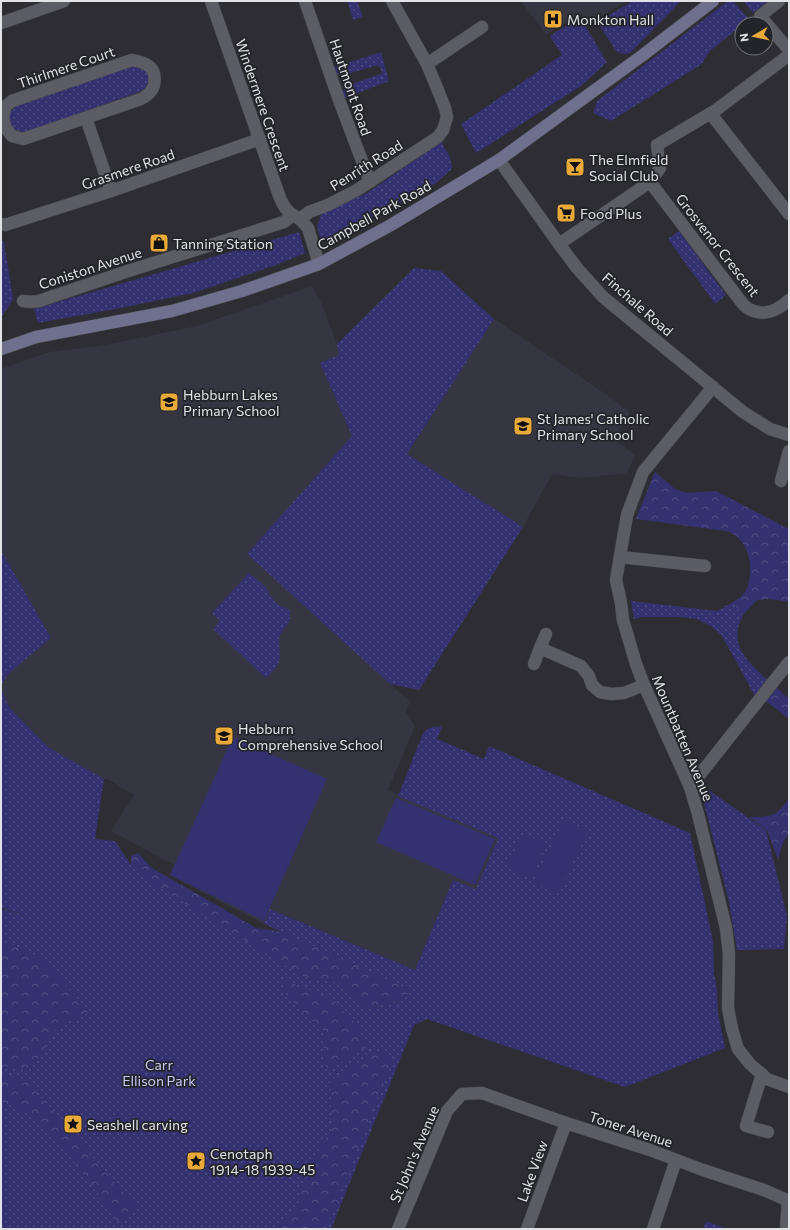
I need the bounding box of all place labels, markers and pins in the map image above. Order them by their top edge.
hospital icon: Monkton Hall [542,8,564,30]
place label: Monkton Hall [567,11,654,28]
place label: The Elmfield Social Club [589,151,668,184]
bar icon: The Elmfield Social Club [564,156,586,178]
supermarket icon: Food Plus [555,202,577,224]
place label: Food Plus [580,205,642,222]
shop icon: Tanning Station [148,232,170,254]
place label: Tanning Station [173,235,273,252]
place label: Hebburn Lakes Primary School [183,386,279,419]
school or university icon: Hebburn Lakes Primary School [158,391,180,413]
place label: St James' Catholic Primary School [537,410,650,443]
school or university icon: St James' Catholic Primary School [512,415,534,437]
place label: Hebburn Comprehensive School [238,720,383,753]
school or university icon: Hebburn Comprehensive School [213,725,235,747]
place icon: Seashell carving [62,1113,84,1135]
place label: Seashell carving [87,1116,188,1133]
place label: Cenotaph 1914-18 1939-45 [210,1145,315,1178]
place icon: Cenotaph 1914-18 1939-45 [185,1150,207,1172]

